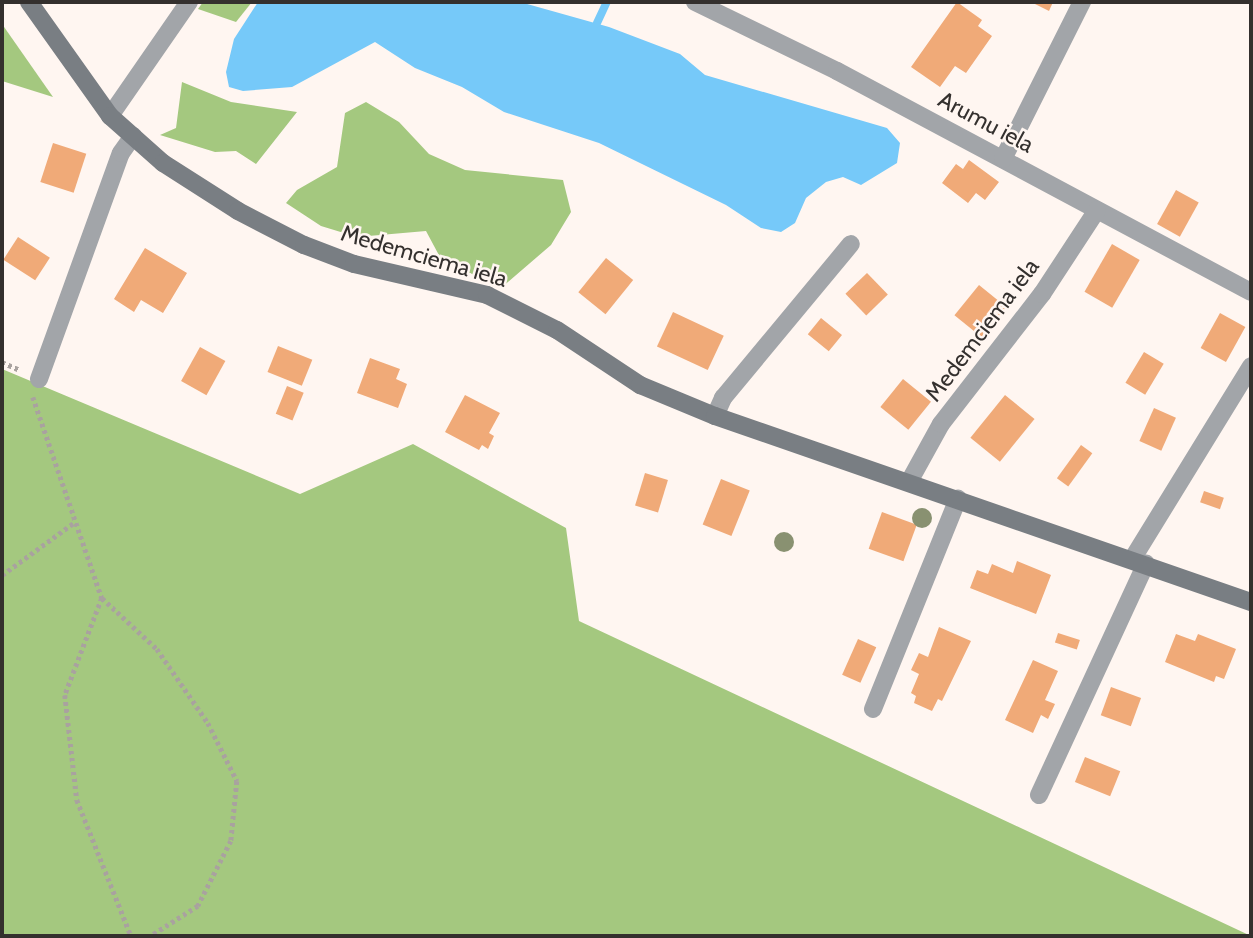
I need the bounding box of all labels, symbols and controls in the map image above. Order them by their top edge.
street label: Arumu iela [934,85,1038,159]
street label: Medemciema iela [338,219,510,293]
street label: Medemciema iela [919,253,1045,407]

